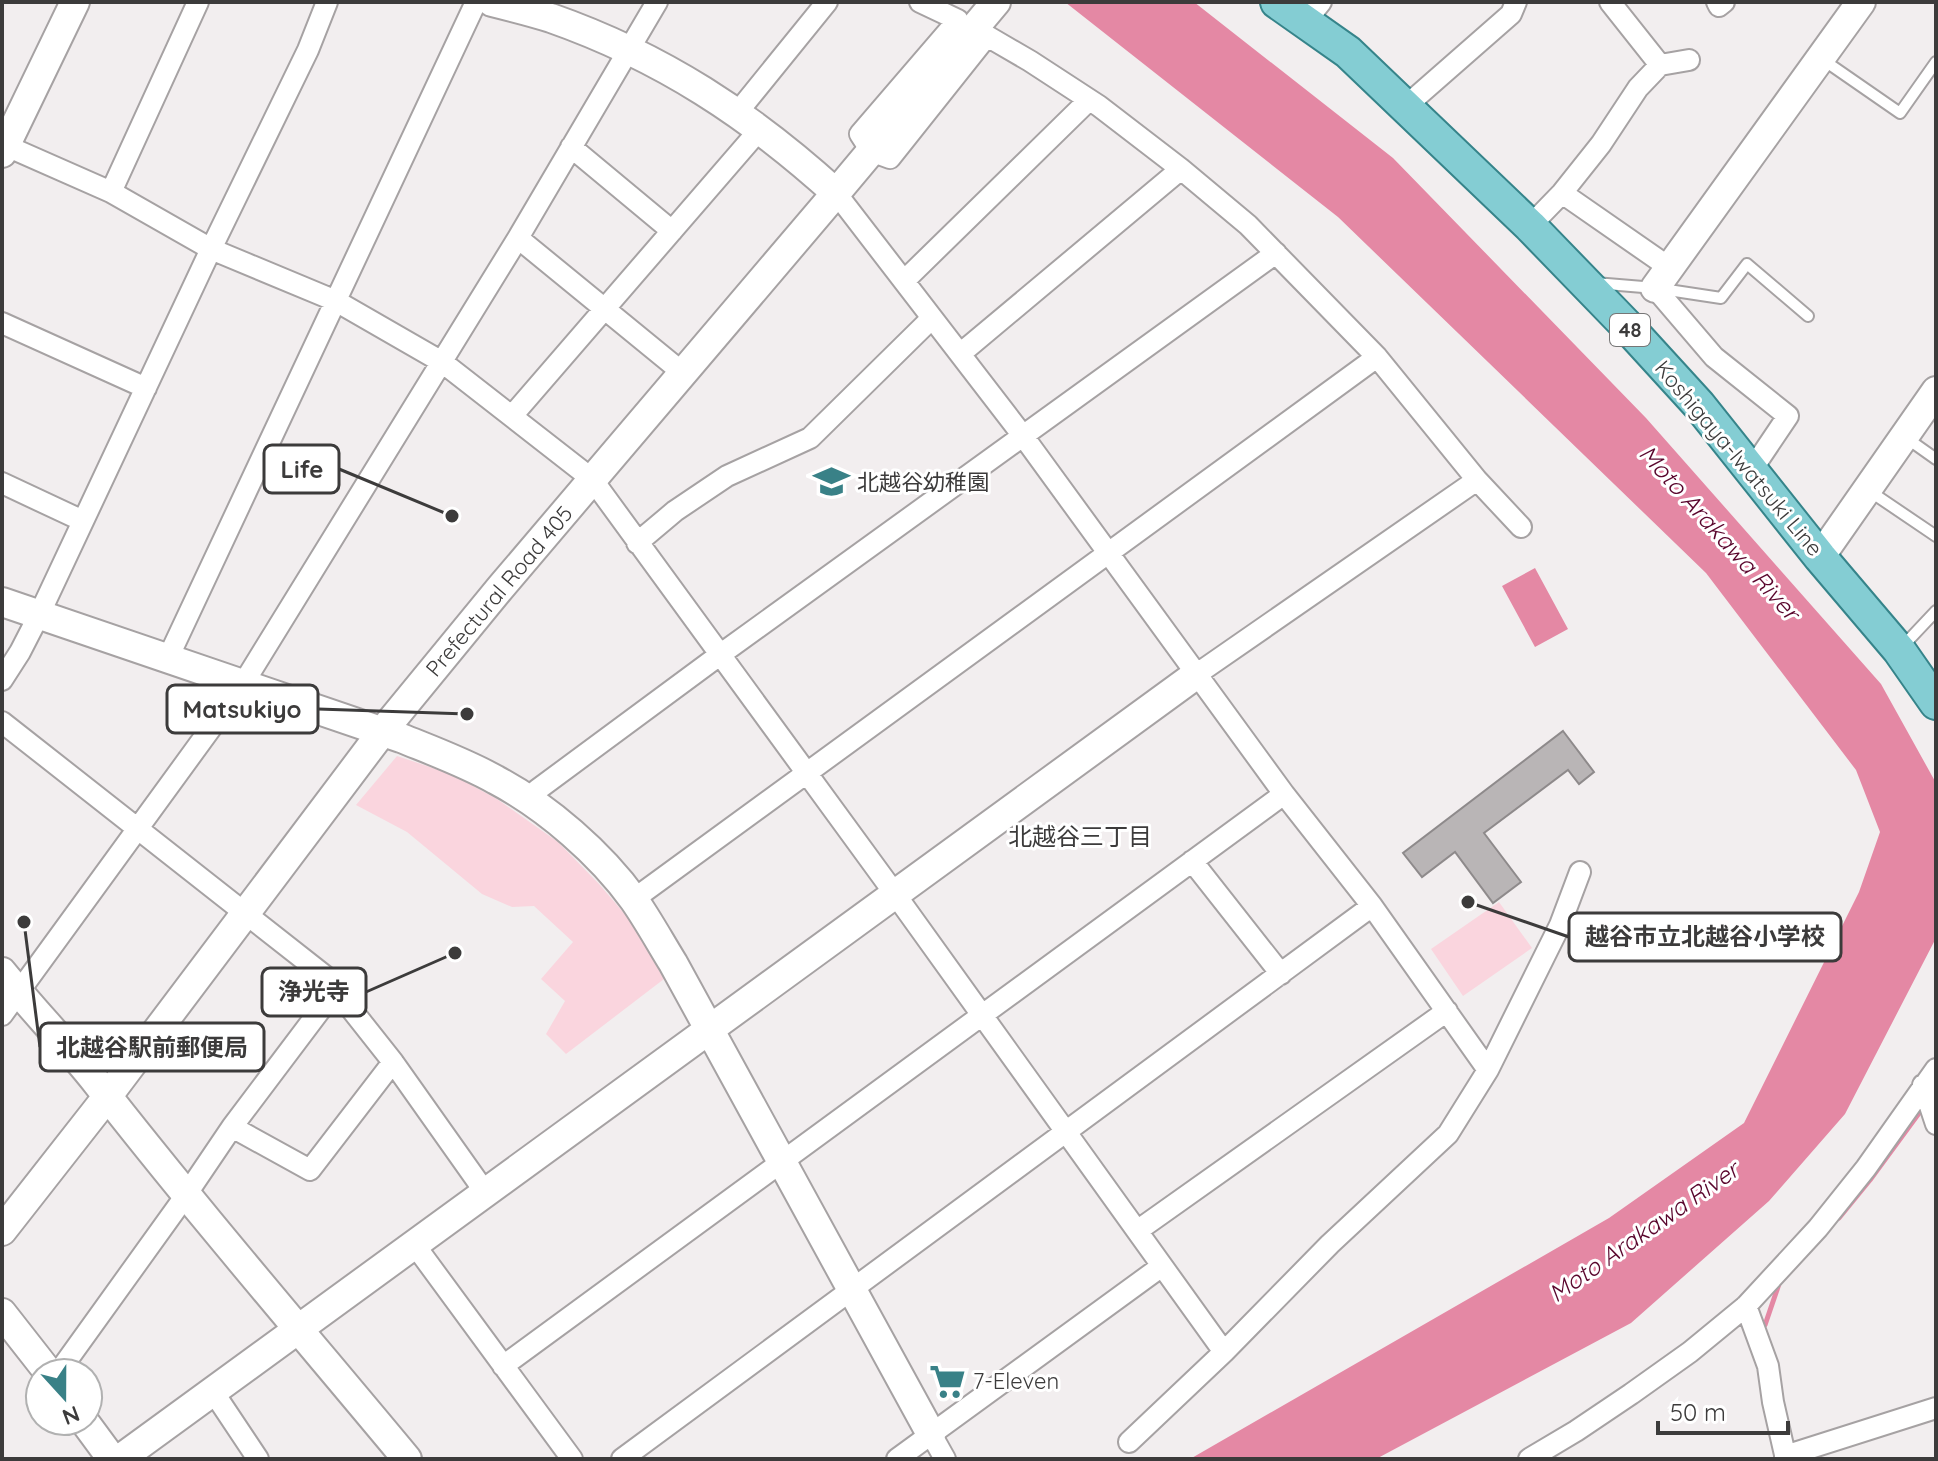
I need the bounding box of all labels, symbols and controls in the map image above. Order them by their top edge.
road number: 48 [1610,314,1650,346]
street label: Koshigaya-Iwatsuki Line [1649,354,1829,562]
water label: Moto Arakawa River [1633,439,1808,628]
callout: Life [264,445,339,493]
text: Life [280,454,324,484]
school or university icon: 北越谷幼稚園 [812,463,850,501]
place label: 北越谷幼稚園 [857,468,989,496]
street label: Prefectural Road 405 [419,500,579,682]
callout: Matsukiyo [167,685,318,733]
text: Matsukiyo [183,694,301,724]
district label: 北越谷三丁目 [1008,821,1152,851]
callout: 越谷市立北越谷小学校 [1569,913,1841,961]
text: 越谷市立北越谷小学校 [1585,921,1825,951]
callout: 浄光寺 [262,968,366,1016]
text: 浄光寺 [278,976,350,1006]
callout: 北越谷駅前郵便局 [40,1023,264,1071]
text: 北越谷駅前郵便局 [56,1032,248,1062]
water label: Moto Arakawa River [1542,1153,1747,1308]
north arrow [24,1357,104,1437]
supermarket icon: 7-Eleven [928,1362,966,1400]
place label: 7-Eleven [973,1367,1059,1395]
scale bar [1658,1385,1788,1435]
text: 50 m [1670,1397,1726,1427]
text: N [59,1400,84,1432]

